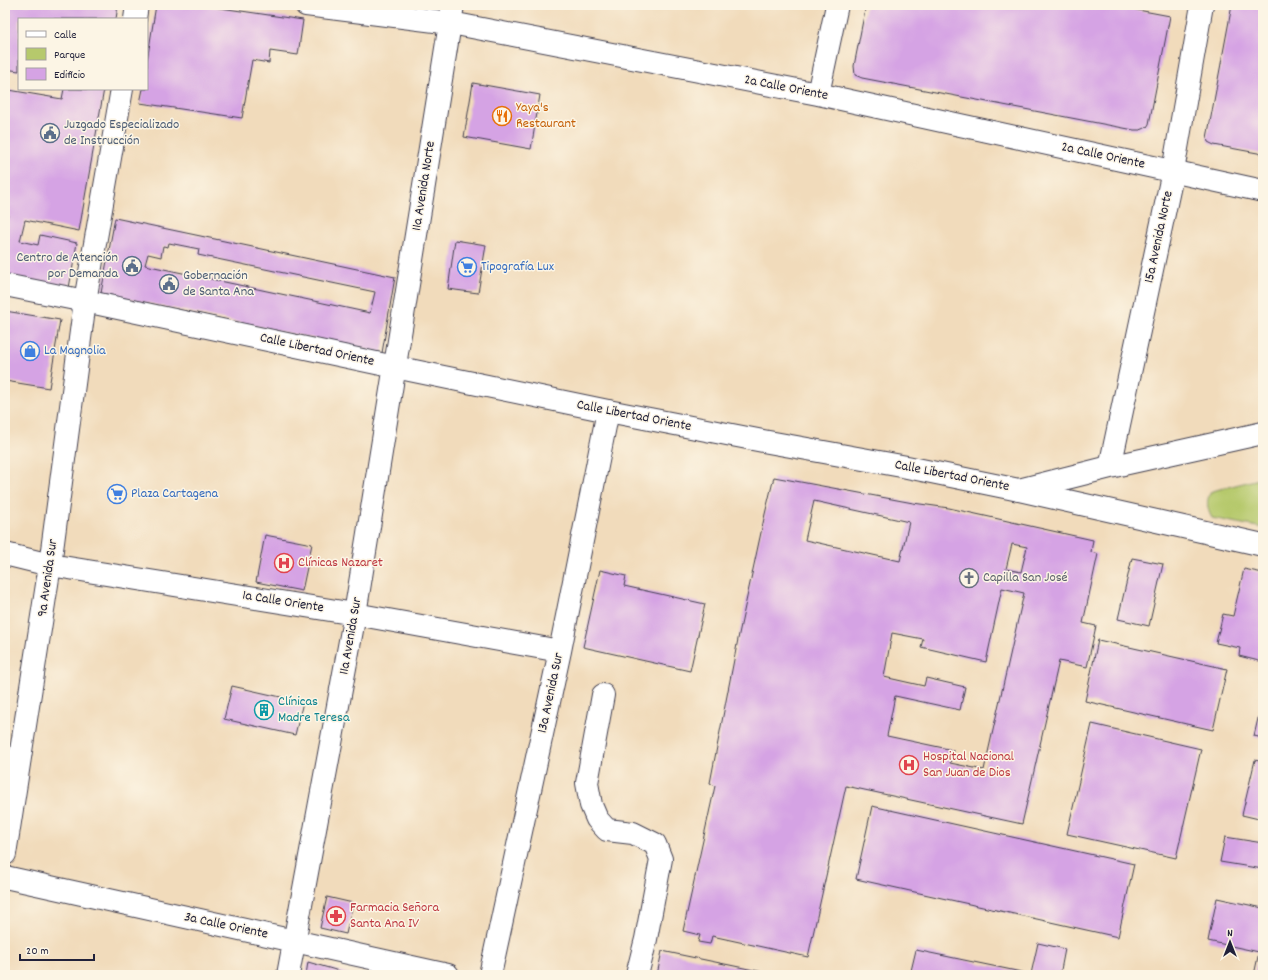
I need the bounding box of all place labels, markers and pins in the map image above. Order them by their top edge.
place label: Yaya's Restaurant [516,98,576,134]
restaurant icon: Yaya's Restaurant [491,105,513,127]
place label: Juzgado Especializado de Instrucción [64,115,179,151]
public building icon: Juzgado Especializado de Instrucción [39,122,61,144]
place label: Centro de Atención por Demanda [16,248,118,284]
public building icon: Centro de Atención por Demanda [121,255,143,277]
supermarket icon: Tipografía Lux [456,256,478,278]
place label: Tipografía Lux [481,257,554,277]
place label: Gobernación de Santa Ana [183,266,254,302]
public building icon: Gobernación de Santa Ana [158,273,180,295]
shop icon: La Magnolia [19,340,41,362]
place label: La Magnolia [44,341,106,361]
supermarket icon: Plaza Cartagena [106,483,128,505]
place label: Plaza Cartagena [131,484,219,504]
hospital icon: Clínicas Nazaret [273,552,295,574]
place label: Clínicas Nazaret [298,553,383,573]
church icon: Capilla San José [958,567,980,589]
place label: Capilla San José [983,568,1068,588]
place label: Clínicas Madre Teresa [278,692,350,728]
building icon: Clínicas Madre Teresa [253,699,275,721]
place label: Hospital Nacional San Juan de Dios [923,747,1015,783]
hospital icon: Hospital Nacional San Juan de Dios [898,754,920,776]
place label: Farmacia Señora Santa Ana IV [350,898,439,934]
pharmacy icon: Farmacia Señora Santa Ana IV [325,905,347,927]

